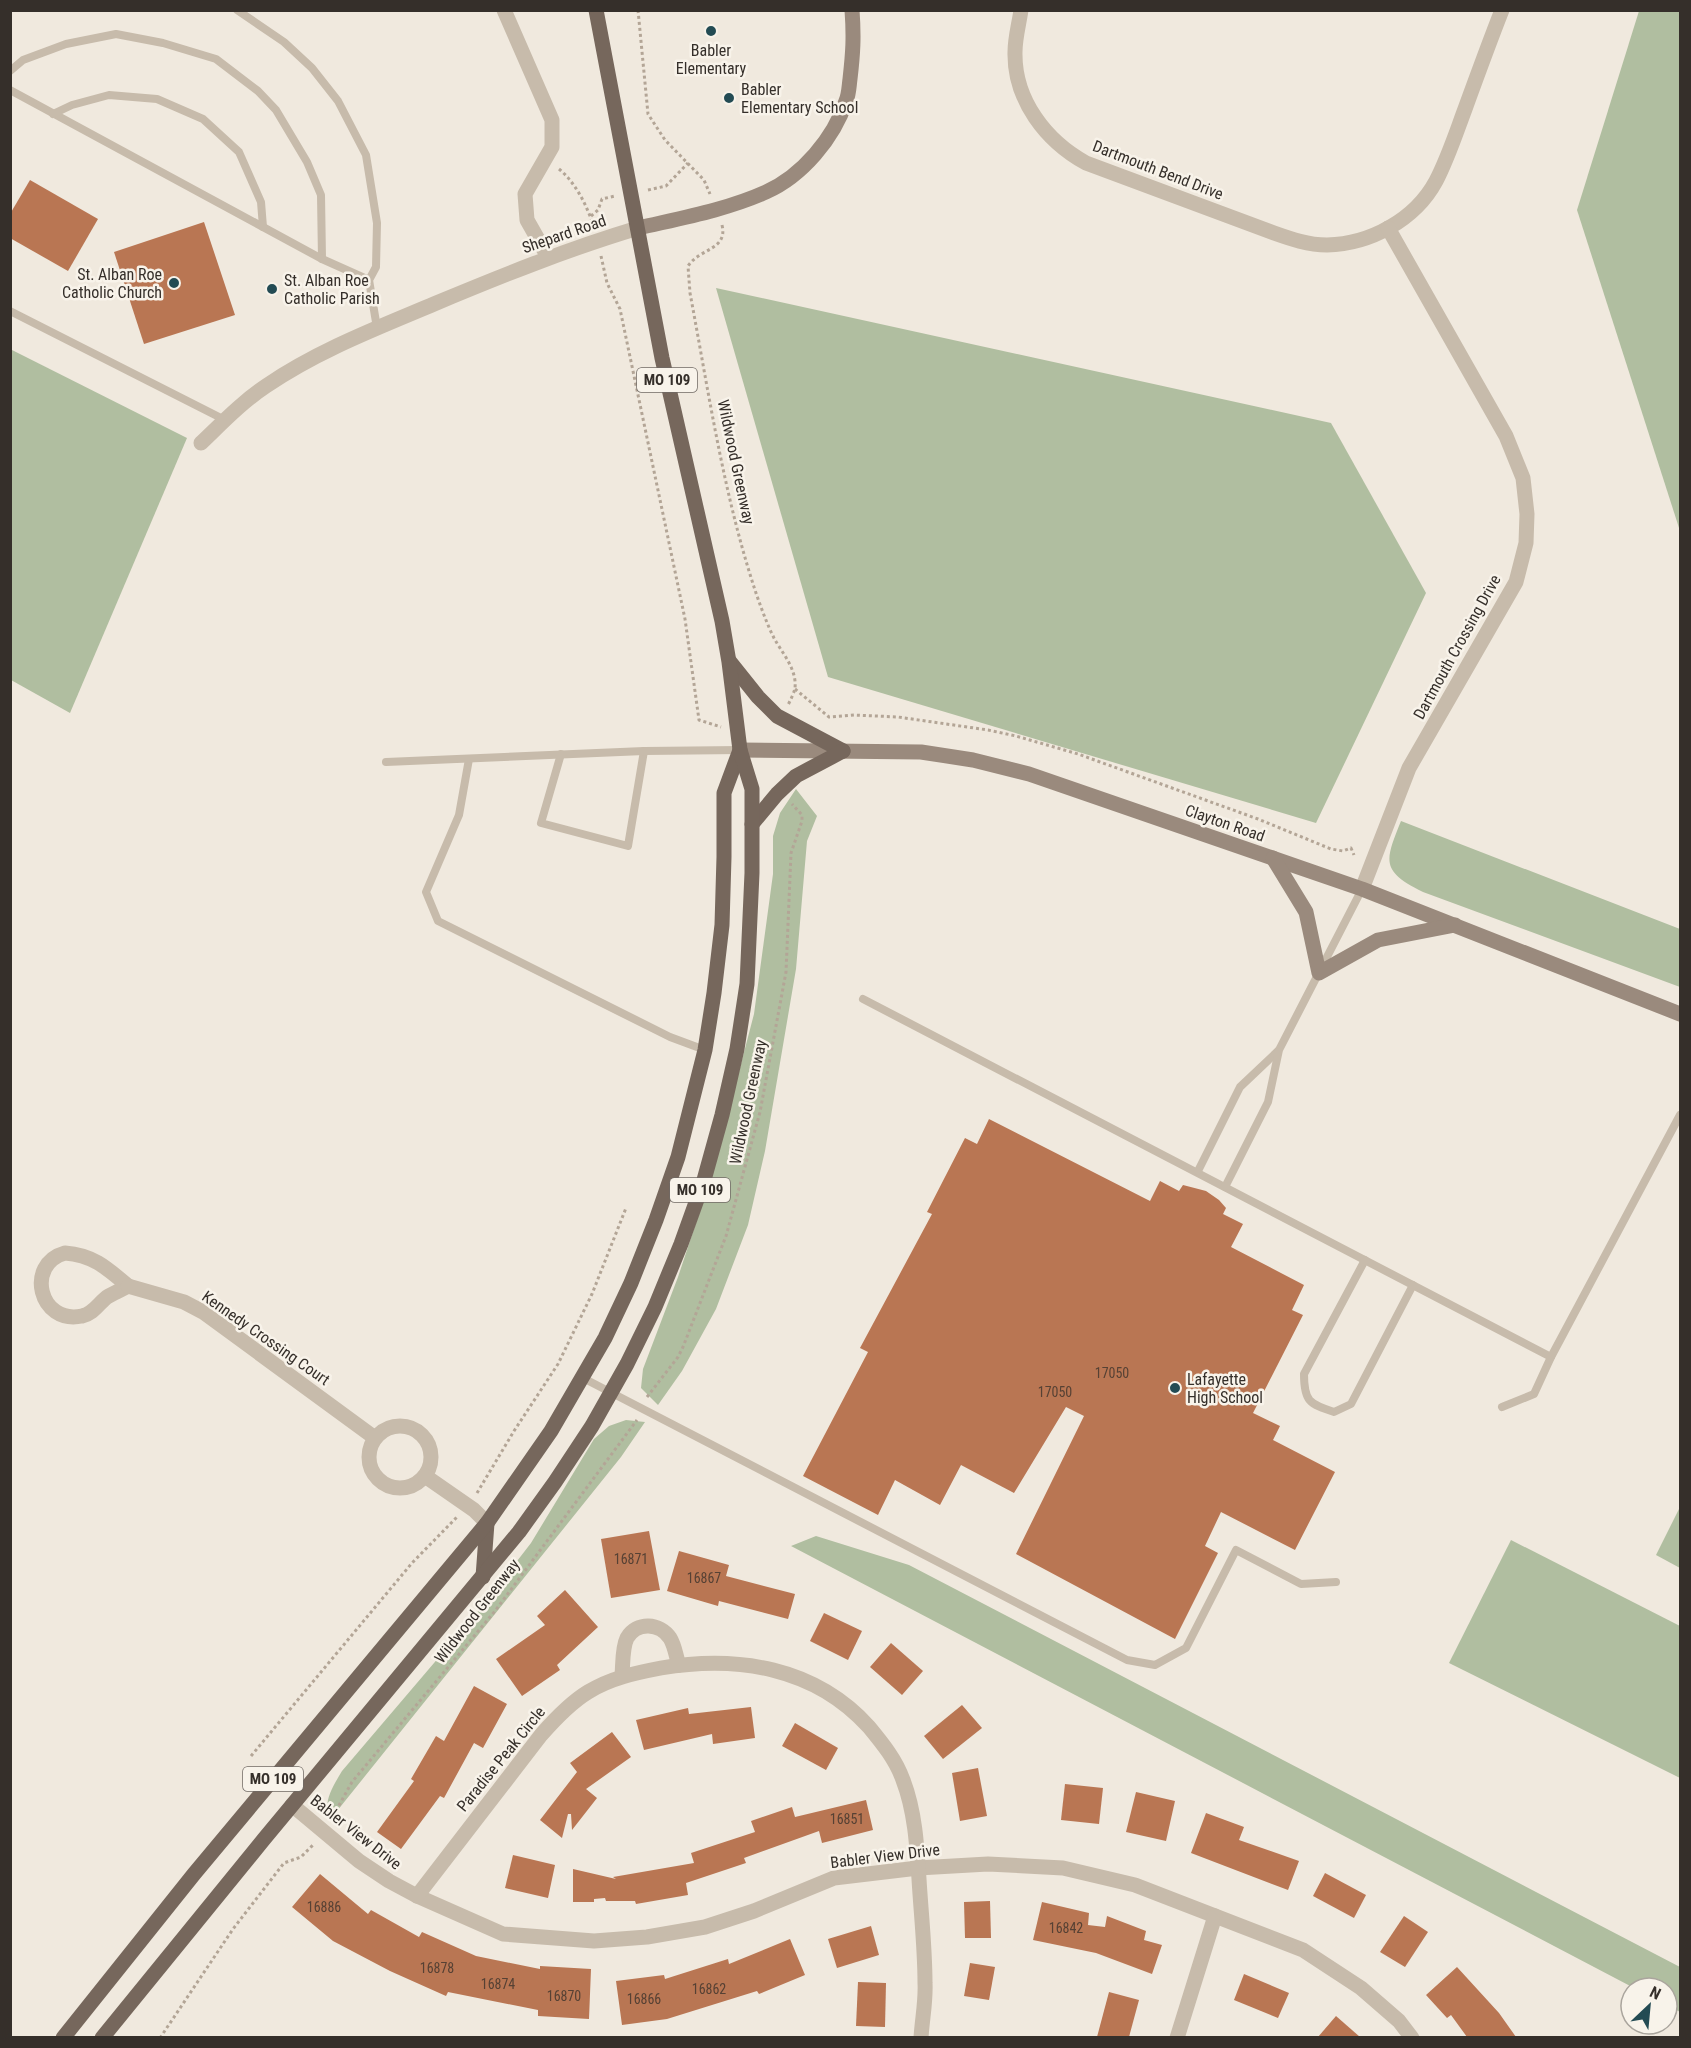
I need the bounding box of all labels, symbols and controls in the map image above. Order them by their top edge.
marker: Babler Elementary [704,24,718,38]
place label: Babler Elementary [676,41,747,78]
place label: Babler Elementary School [741,80,858,117]
marker: Babler Elementary School [722,91,736,105]
street label: Dartmouth Bend Drive [1090,136,1226,204]
street label: Shepard Road [520,211,608,257]
place label: St. Alban Roe Catholic Church [62,265,162,302]
place label: St. Alban Roe Catholic Parish [284,271,380,308]
marker: St. Alban Roe Catholic Church [167,276,181,290]
marker: St. Alban Roe Catholic Parish [265,282,279,296]
road number: MO 109 [637,368,697,392]
street label: Wildwood Greenway [713,398,759,526]
street label: Dartmouth Crossing Drive [1409,572,1505,722]
street label: Clayton Road [1183,800,1267,846]
street label: Wildwood Greenway [725,1038,771,1166]
road number: MO 109 [670,1178,730,1202]
street label: Kennedy Crossing Court [198,1287,334,1389]
house number: 17050 [1095,1365,1129,1381]
place label: Lafayette High School [1187,1370,1263,1407]
marker: Lafayette High School [1168,1381,1182,1395]
house number: 17050 [1038,1384,1072,1400]
house number: 16871 [614,1551,648,1567]
street label: Wildwood Greenway [430,1555,524,1667]
house number: 16867 [687,1570,721,1586]
street label: Paradise Peak Circle [453,1703,549,1815]
road number: MO 109 [243,1767,303,1791]
street label: Babler View Drive [307,1791,405,1873]
house number: 16851 [830,1811,864,1827]
street label: Babler View Drive [829,1840,941,1872]
house number: 16886 [307,1899,341,1915]
house number: 16842 [1049,1920,1083,1936]
house number: 16878 [420,1960,454,1976]
house number: 16874 [481,1976,515,1992]
north arrow [1619,1976,1679,2036]
house number: 16862 [692,1981,726,1997]
text: N [1647,1982,1664,2004]
house number: 16870 [547,1988,581,2004]
house number: 16866 [627,1991,661,2007]

